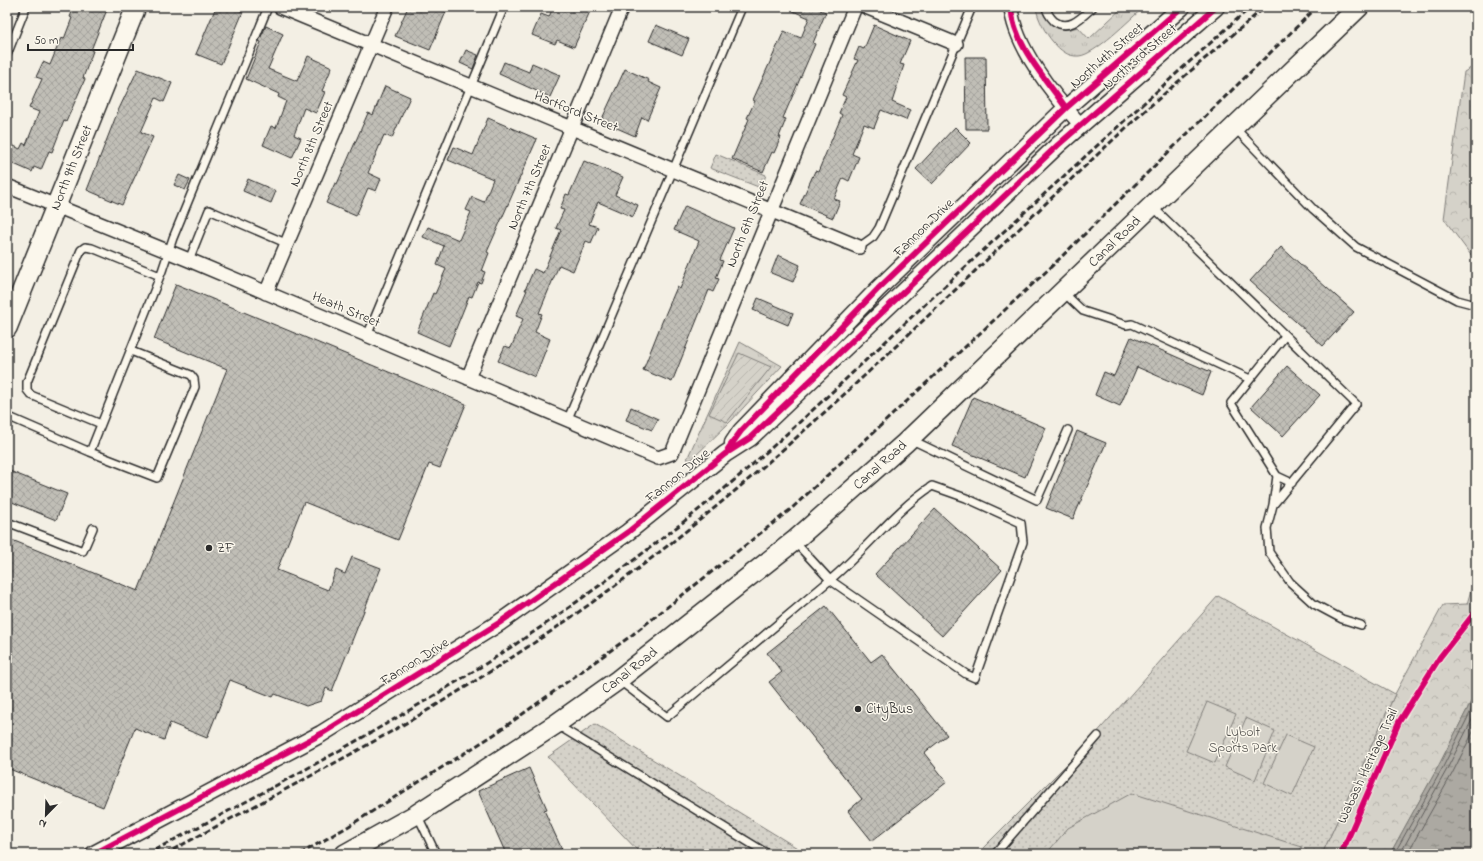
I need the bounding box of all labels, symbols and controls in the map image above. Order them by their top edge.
street label: North 4th Street [1065,18,1149,94]
street label: North 3rd Street [1098,18,1182,95]
scale bar [28,26,133,52]
text: 50 m [34,32,58,50]
street label: Hartford Street [531,86,621,138]
street label: North 8th Street [284,98,340,190]
street label: North 9th Street [45,121,98,213]
street label: North 7th Street [502,140,558,233]
street label: North 6th Street [721,177,775,271]
street label: Fannon Drive [888,193,960,263]
street label: Canal Road [1084,211,1146,272]
street label: Heath Street [309,286,384,334]
street label: Canal Road [848,435,912,495]
street label: Fannon Drive [641,443,715,509]
place label: ZF [217,538,234,559]
marker: ZF [204,543,214,553]
street label: Fannon Drive [376,632,454,692]
street label: Canal Road [597,642,662,699]
place label: CityBus [866,699,913,721]
marker: CityBus [853,704,863,714]
street label: Wabash Heritage Trail [1332,705,1405,828]
park label: Lybolt Sports Park [1209,722,1278,759]
north arrow [26,795,66,835]
text: N [36,814,49,832]

